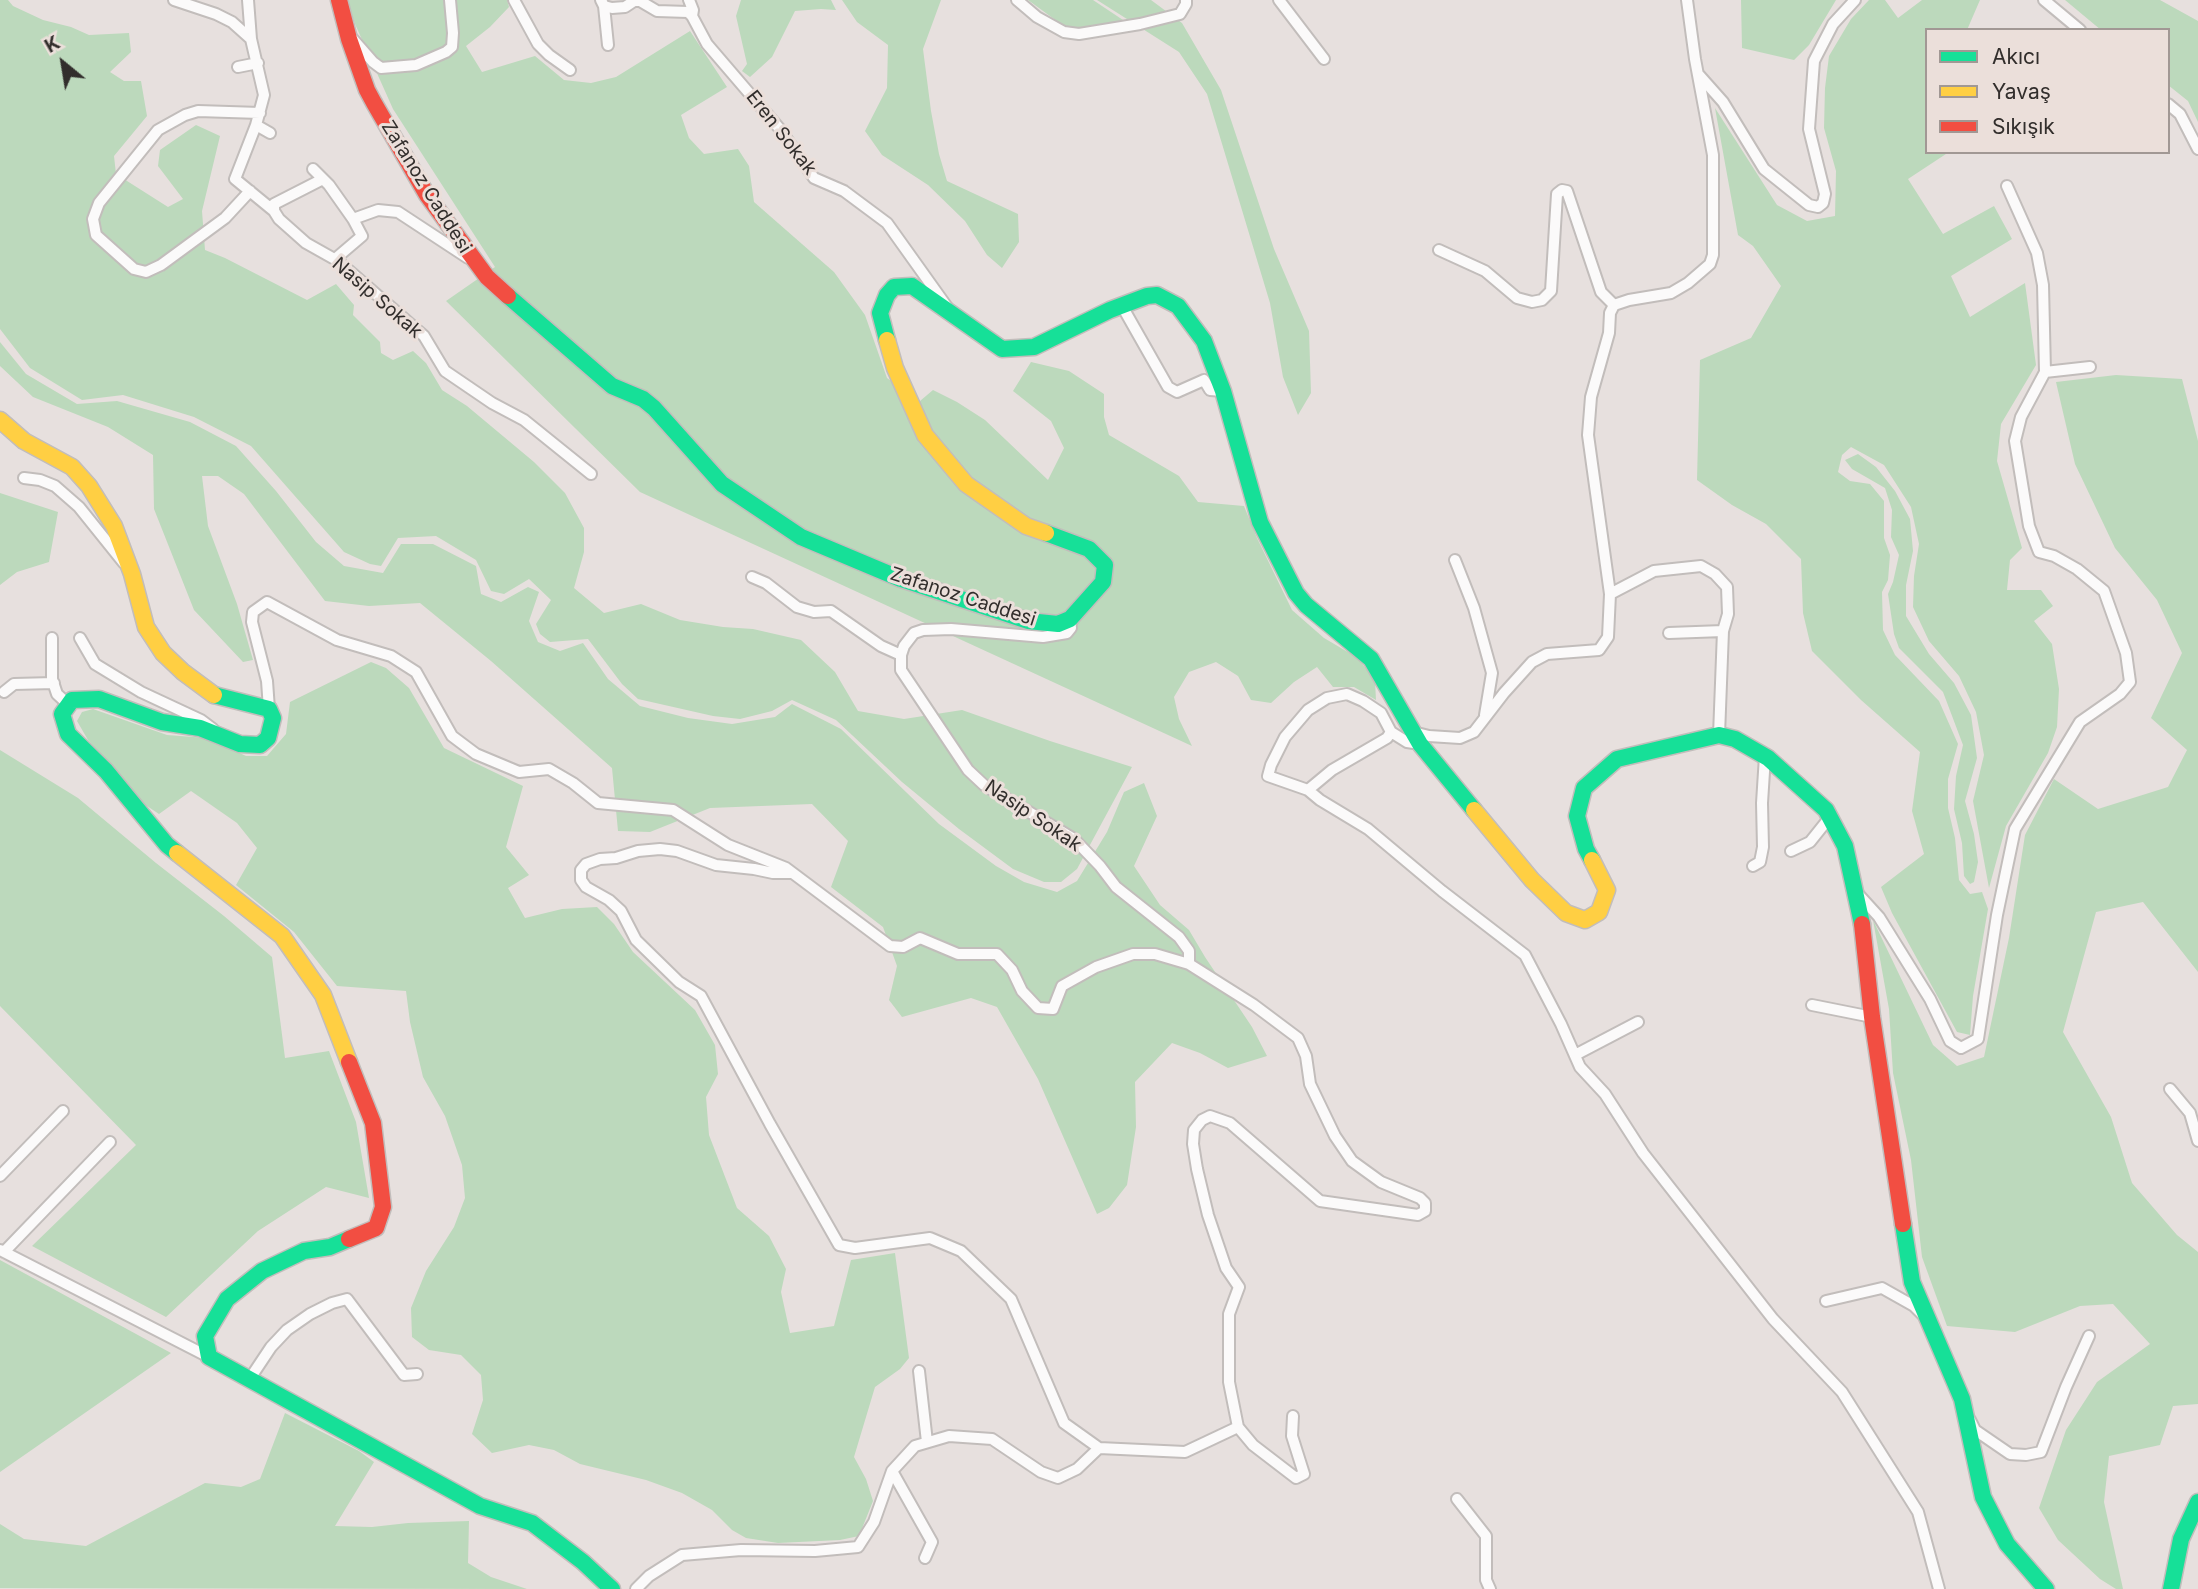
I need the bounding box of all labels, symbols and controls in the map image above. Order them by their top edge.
north arrow [28,28,98,98]
legend [1925,28,2170,154]
text: K [41,31,64,58]
text: Akıcı [1992,44,2040,69]
text: Yavaş [1992,79,2051,104]
street label: Eren Sokak [741,86,821,180]
text: Sıkışık [1992,114,2055,139]
street label: Zafanoz Caddesi [376,117,476,257]
street label: Nasip Sokak [327,253,427,343]
street label: Zafanoz Caddesi [887,563,1039,631]
street label: Nasip Sokak [980,775,1086,857]

